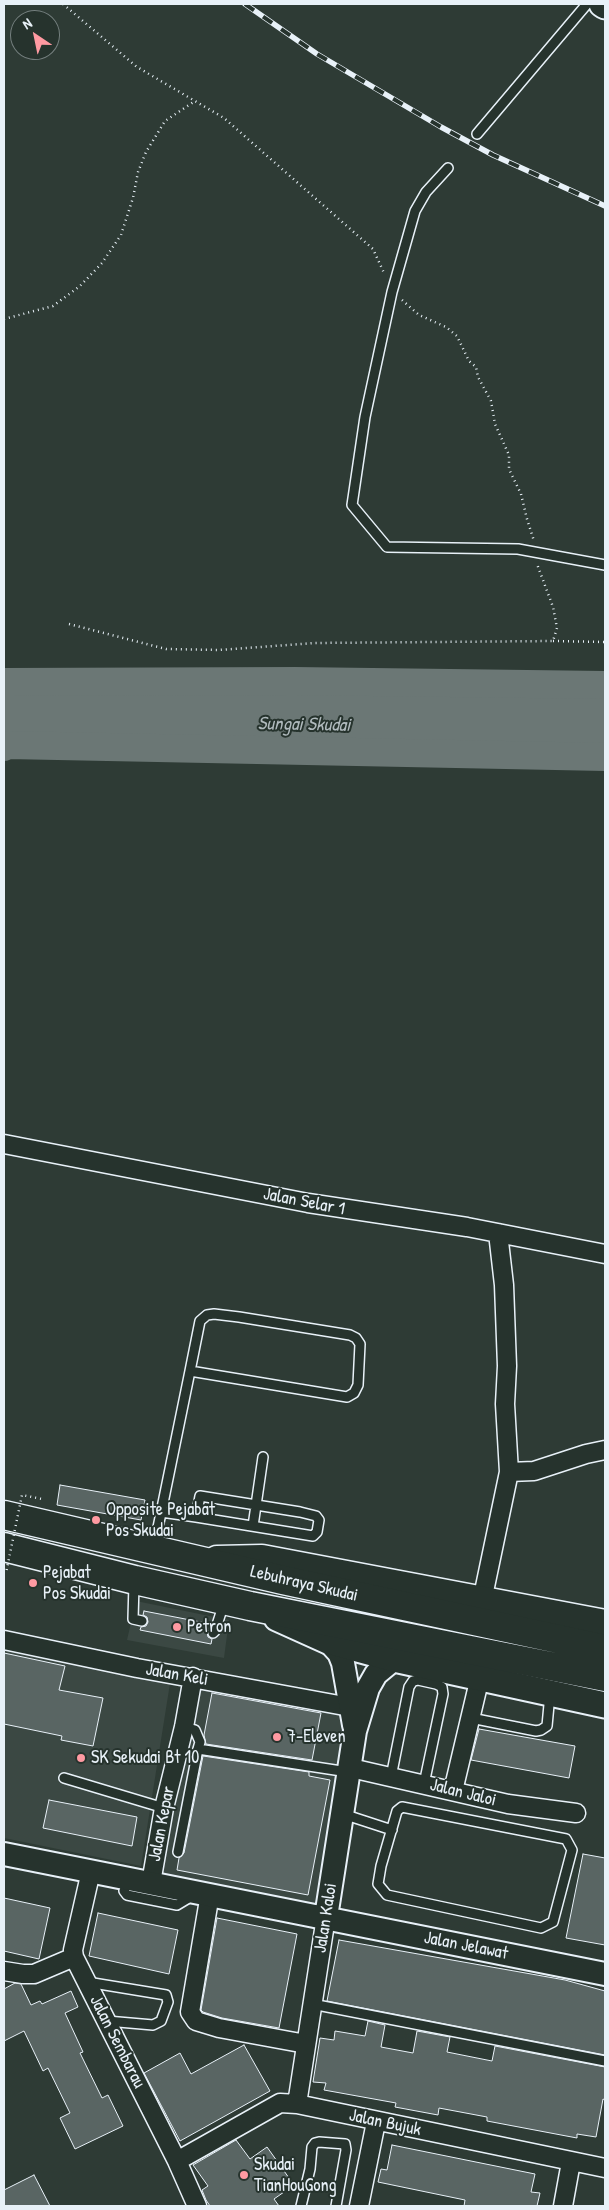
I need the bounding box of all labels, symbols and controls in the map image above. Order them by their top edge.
north arrow [10,10,60,60]
text: N [18,13,35,33]
water label: Sungai Skudai [257,713,351,737]
street label: Jalan Selar 1 [261,1184,347,1220]
place label: Opposite Pejabat Pos Skudai [106,1499,215,1542]
marker: Opposite Pejabat Pos Skudai [90,1514,102,1526]
street label: Lebuhraya Skudai [248,1561,360,1607]
place label: Pejabat Pos Skudai [43,1562,111,1605]
marker: Pejabat Pos Skudai [27,1577,39,1589]
place label: Petron [187,1616,231,1638]
marker: Petron [171,1621,183,1633]
street label: Jalan Keli [144,1659,210,1691]
place label: 7-Eleven [287,1726,346,1748]
marker: 7-Eleven [271,1731,283,1743]
place label: SK Sekudai Bt 10 [91,1747,199,1769]
marker: SK Sekudai Bt 10 [75,1752,87,1764]
street label: Jalan Jaloi [428,1774,498,1812]
street label: Jalan Kepar [144,1785,180,1863]
street label: Jalan Kaloi [310,1882,342,1954]
street label: Jalan Jelawat [422,1927,510,1965]
street label: Jalan Sembarau [84,1992,150,2092]
street label: Jalan Bujuk [347,2105,423,2141]
place label: Skudai TianHouGong [254,2154,337,2196]
marker: Skudai TianHouGong [238,2169,250,2181]

